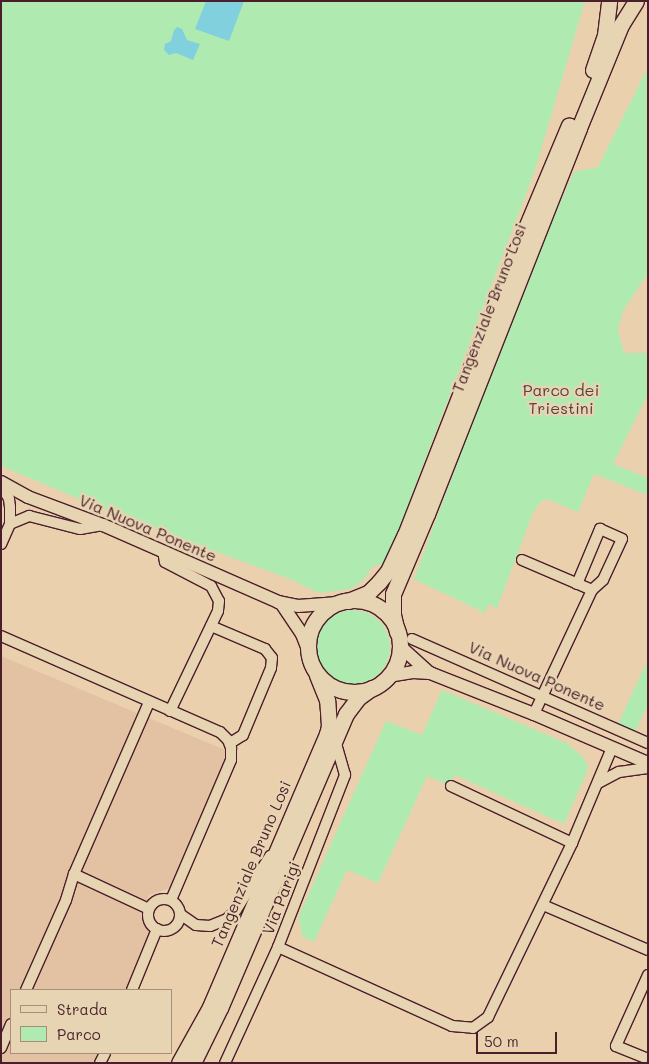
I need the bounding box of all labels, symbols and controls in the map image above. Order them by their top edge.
street label: Tangenziale Bruno Losi [448,221,530,395]
park label: Parco dei Triestini [523,380,599,418]
street label: Via Nuova Ponente [76,490,220,566]
street label: Via Nuova Ponente [466,637,608,715]
street label: Tangenziale Bruno Losi [207,778,295,950]
street label: Via Parigi [258,859,304,937]
legend [10,989,172,1054]
text: Strada [57,999,108,1019]
scale bar [479,1022,560,1054]
text: Parco [57,1024,101,1044]
text: 50 m [484,1031,519,1051]

